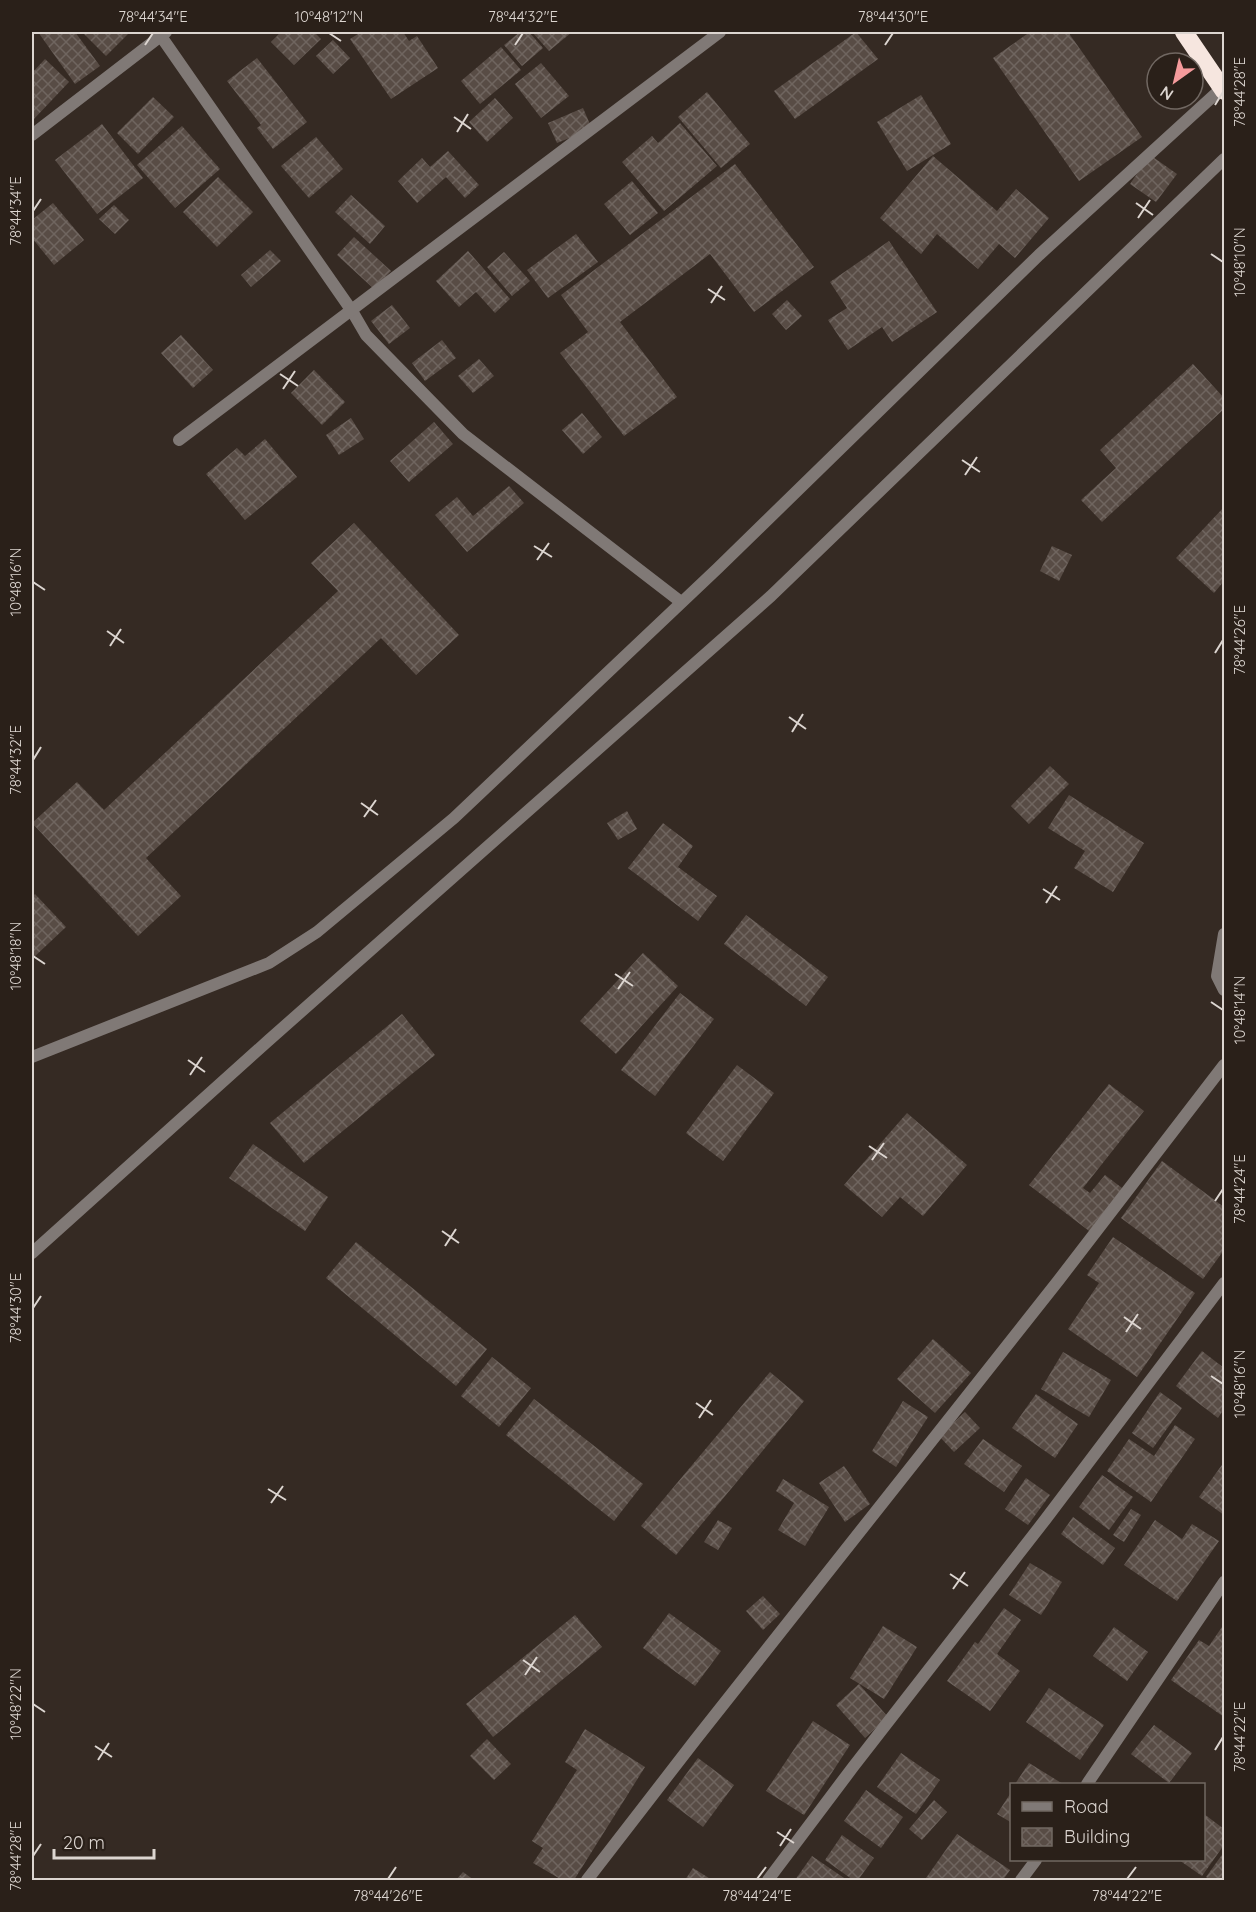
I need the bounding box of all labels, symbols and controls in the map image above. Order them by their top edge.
text: 78°44'34"E [118,7,188,26]
text: 10°48'12"N [295,7,363,26]
text: 78°44'32"E [488,7,558,26]
text: 78°44'30"E [858,7,928,26]
north arrow [1145,51,1205,111]
text: 78°44'28"E [1230,57,1249,127]
text: N [1156,82,1177,105]
text: 78°44'34"E [6,176,25,246]
text: 10°48'10"N [1230,227,1249,297]
text: 10°48'16"N [6,548,25,616]
text: 78°44'26"E [1230,605,1249,675]
text: 78°44'32"E [6,725,25,795]
text: 10°48'18"N [6,922,25,990]
text: 10°48'14"N [1230,976,1249,1044]
text: 78°44'24"E [1230,1154,1249,1224]
text: 78°44'30"E [6,1273,25,1343]
text: 10°48'16"N [1230,1350,1249,1418]
text: 10°48'22"N [6,1668,25,1740]
text: 78°44'22"E [1230,1702,1249,1772]
legend [1010,1783,1205,1861]
text: Road [1064,1795,1109,1818]
text: 78°44'28"E [6,1821,25,1891]
scale bar [54,1822,154,1860]
text: Building [1064,1825,1130,1848]
text: 20 m [63,1831,105,1854]
text: 78°44'26"E [353,1886,423,1905]
text: 78°44'24"E [722,1886,792,1905]
text: 78°44'22"E [1092,1886,1162,1905]

